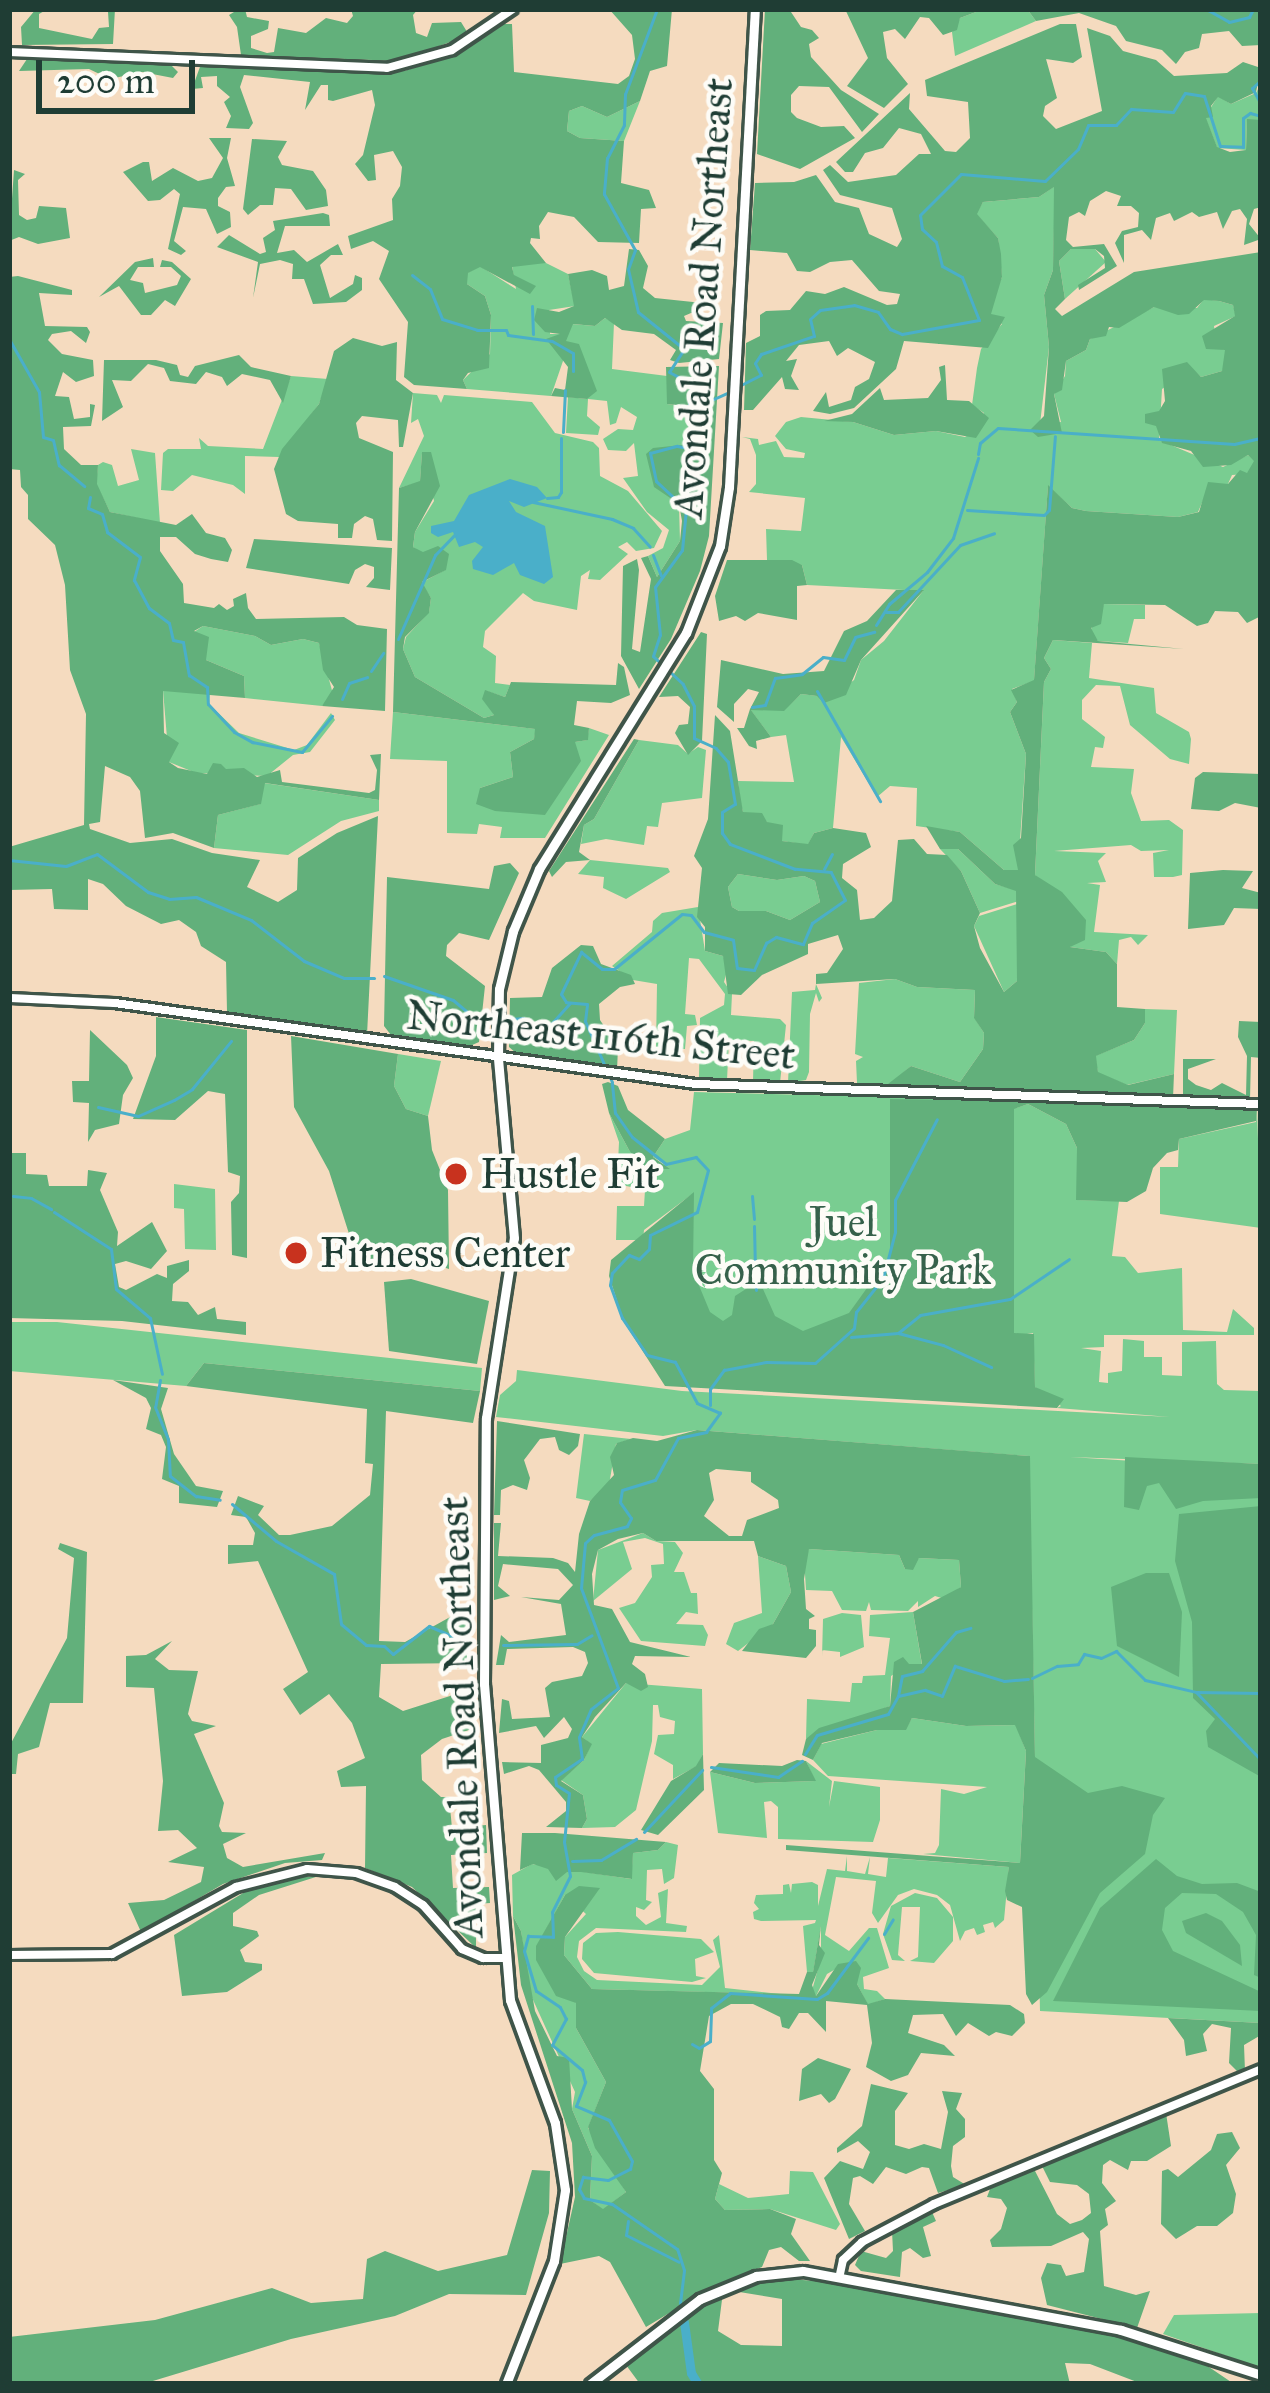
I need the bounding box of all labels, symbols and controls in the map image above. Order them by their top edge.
scale bar [42,36,201,110]
text: 200 m [57,59,155,103]
street label: Avondale Road Northeast [662,76,744,520]
street label: Northeast 116th Street [404,990,798,1080]
place label: Hustle Fit [480,1149,660,1199]
marker: Hustle Fit [443,1161,469,1187]
park label: Juel Community Park [695,1197,991,1296]
place label: Fitness Center [320,1228,570,1278]
marker: Fitness Center [283,1240,309,1266]
street label: Avondale Road Northeast [428,1496,494,1938]

